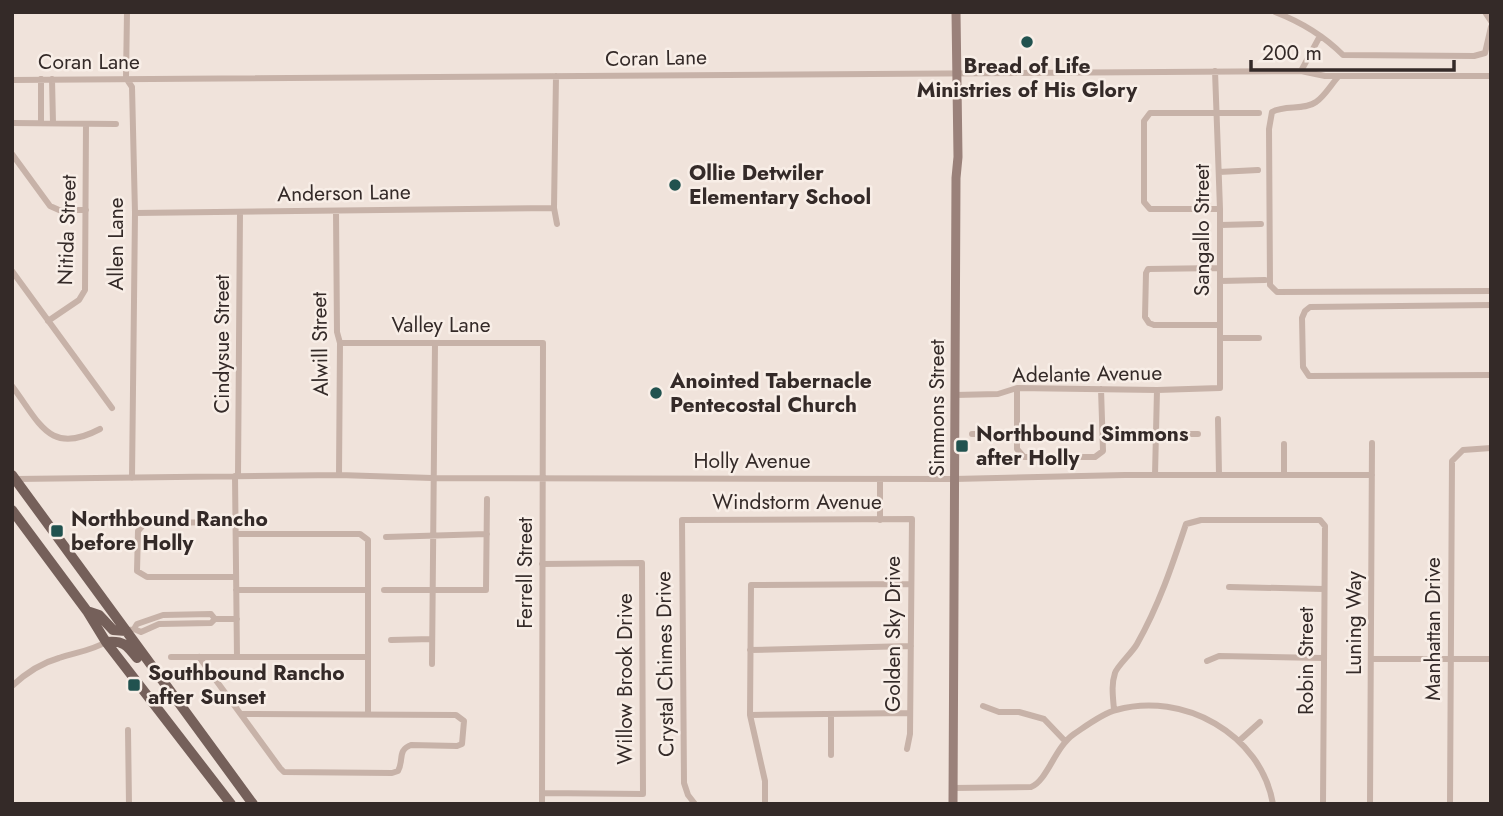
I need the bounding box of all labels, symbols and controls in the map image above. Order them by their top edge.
scale bar [1251,28,1454,72]
marker: Bread of Life Ministries of His Glory [1019,34,1035,50]
text: 200 m [1262,38,1322,68]
street label: Coran Lane [605,42,707,74]
street label: Coran Lane [38,47,140,77]
place label: Bread of Life Ministries of His Glory [917,51,1138,105]
place label: Ollie Detwiler Elementary School [689,158,871,212]
street label: Sangallo Street [1187,164,1217,296]
street label: Nitida Street [50,174,84,286]
street label: Anderson Lane [277,177,411,209]
marker: Ollie Detwiler Elementary School [667,177,683,193]
street label: Allen Lane [101,197,131,291]
street label: Cindysue Street [207,275,237,413]
street label: Alwill Street [304,291,336,397]
street label: Valley Lane [392,310,491,340]
street label: Simmons Street [922,339,952,477]
street label: Adelante Avenue [1012,358,1163,390]
place label: Anointed Tabernacle Pentecostal Church [669,366,872,420]
marker: Anointed Tabernacle Pentecostal Church [648,385,664,401]
place label: Northbound Simmons after Holly [976,419,1189,473]
marker: Northbound Simmons after Holly [954,438,970,454]
street label: Holly Avenue [693,446,811,476]
street label: Windstorm Avenue [712,487,882,517]
place label: Northbound Rancho before Holly [71,504,268,558]
street label: Ferrell Street [510,517,540,629]
marker: Northbound Rancho before Holly [49,523,65,539]
street label: Golden Sky Drive [878,556,908,712]
street label: Manhattan Drive [1418,557,1448,701]
street label: Luning Way [1339,570,1369,675]
street label: Crystal Chimes Drive [648,571,682,757]
street label: Willow Brook Drive [610,593,640,765]
street label: Robin Street [1291,607,1321,715]
place label: Southbound Rancho after Sunset [148,658,345,712]
marker: Southbound Rancho after Sunset [126,677,142,693]

